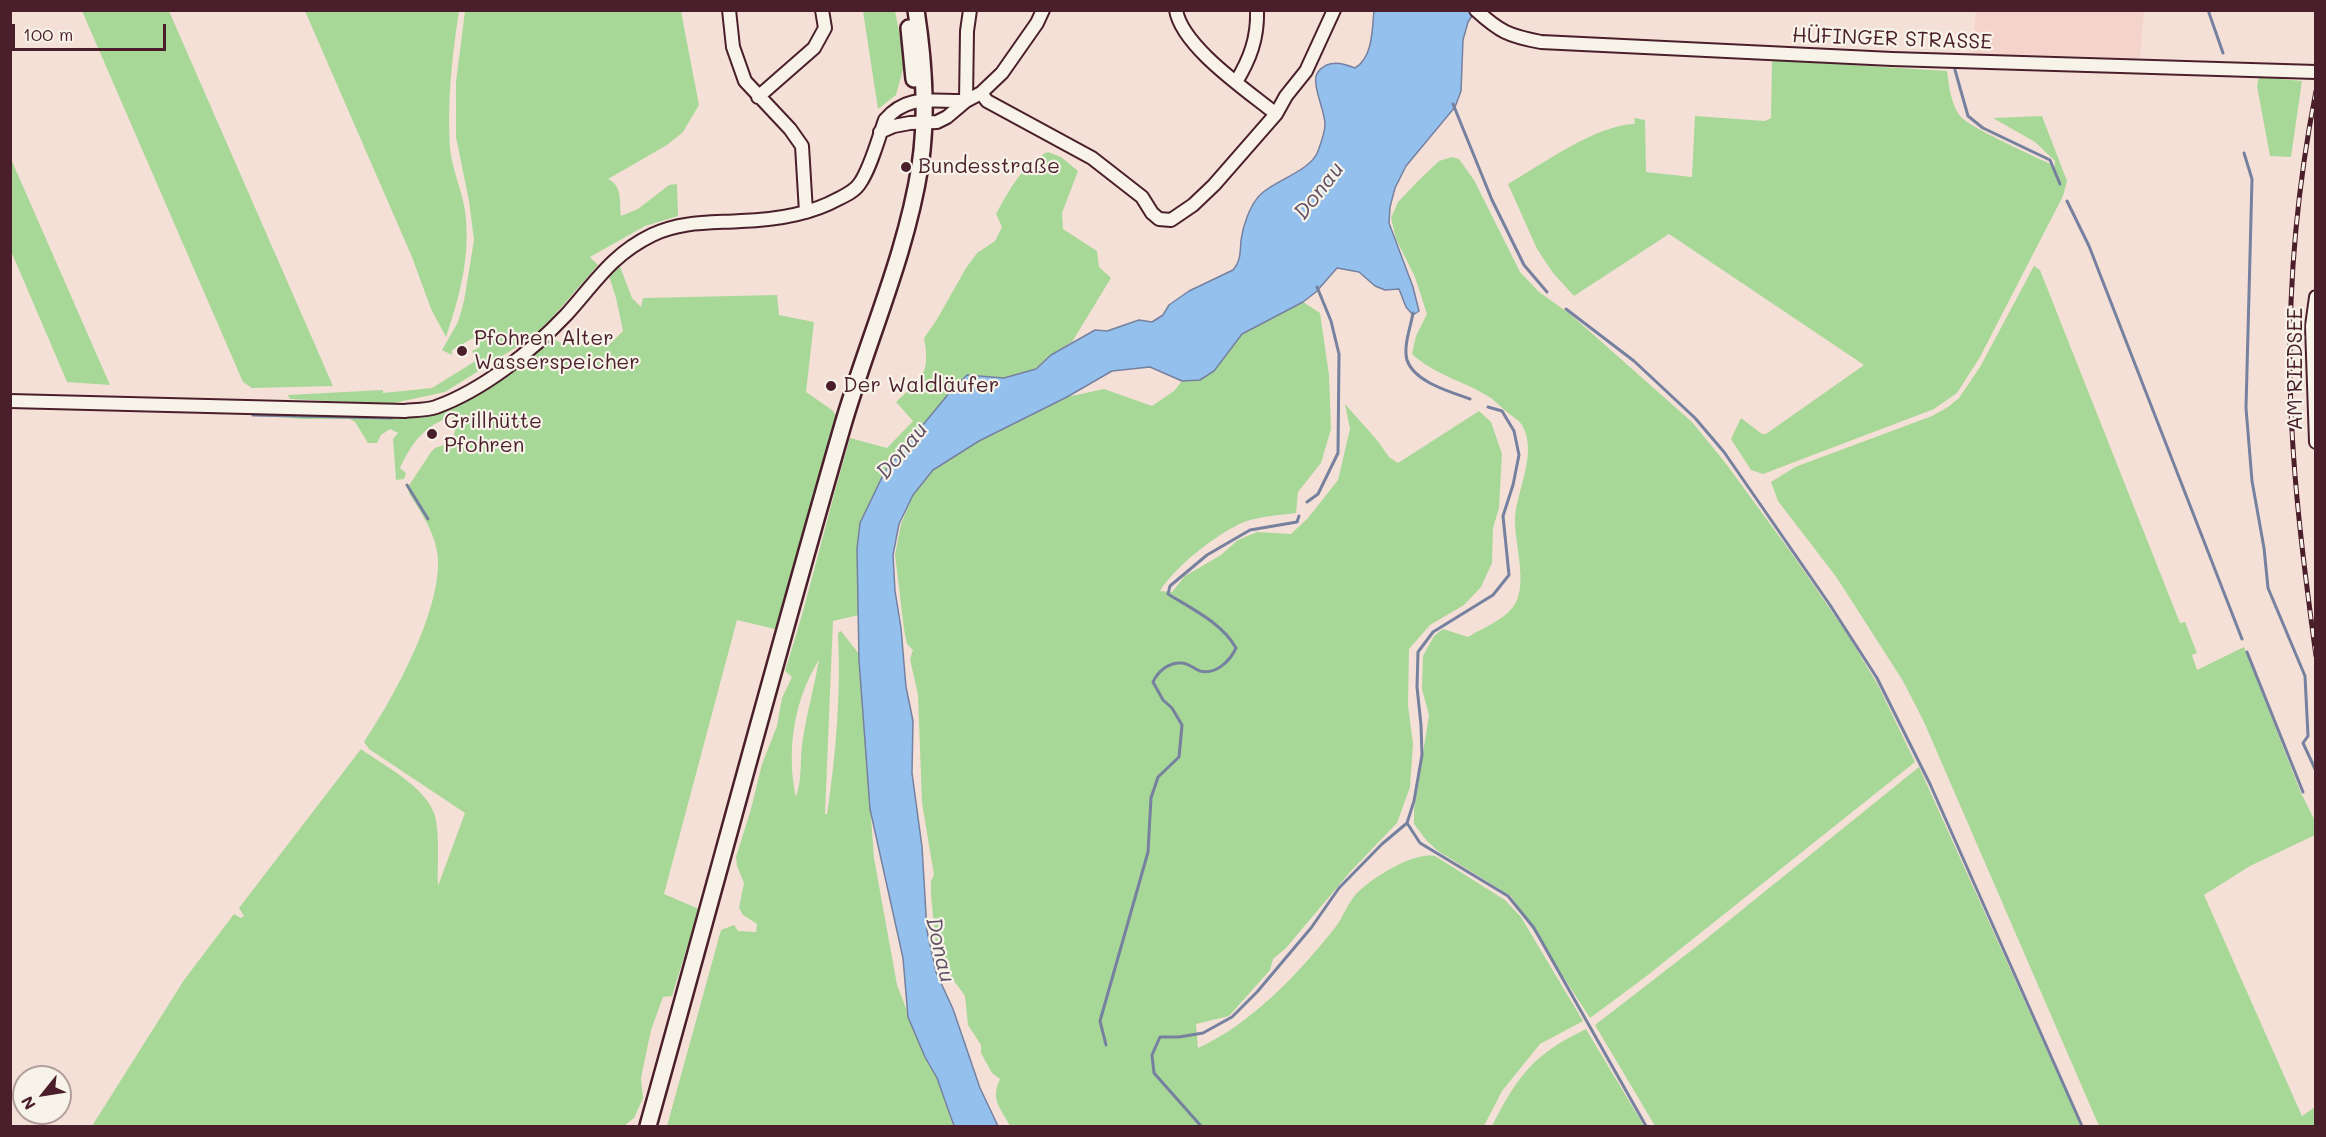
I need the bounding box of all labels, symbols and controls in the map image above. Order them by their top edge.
scale bar [15,12,170,50]
text: 100 m [23,22,73,46]
street label: HÜFINGER STRASSE [1791,23,1993,55]
place label: Bundesstraße [918,154,1060,180]
water label: Donau [1288,157,1350,225]
marker: Bundesstraße [899,160,913,174]
street label: AM RIEDSEE [2283,308,2309,430]
place label: Pfohren Alter Wasserspeicher [474,326,640,376]
marker: Pfohren Alter Wasserspeicher [455,344,469,358]
place label: Der Waldläufer [843,373,999,399]
marker: Der Waldläufer [824,379,838,393]
place label: Grillhütte Pfohren [444,409,542,459]
water label: Donau [871,417,933,485]
marker: Grillhütte Pfohren [425,427,439,441]
water label: Donau [920,915,960,985]
north arrow [12,1065,72,1125]
text: N [16,1093,40,1114]

